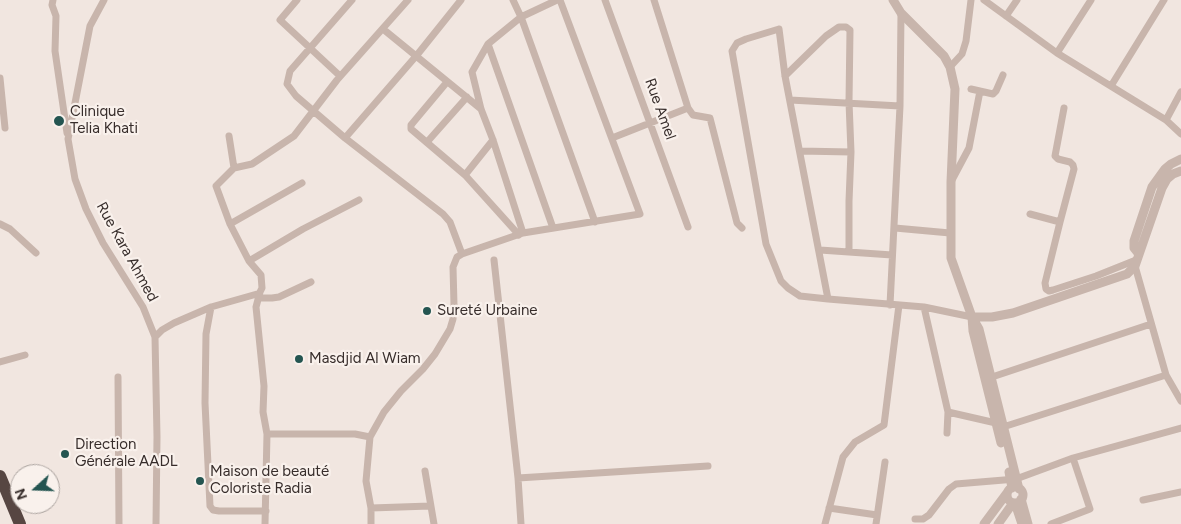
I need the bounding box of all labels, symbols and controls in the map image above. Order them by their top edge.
street label: Rue Amel [641,76,679,142]
place label: Clinique Telia Khati [70,103,138,138]
marker: Clinique Telia Khati [52,114,66,128]
street label: Rue Kara Ahmed [92,199,162,305]
place label: Sureté Urbaine [437,302,538,320]
marker: Sureté Urbaine [421,305,433,317]
place label: Masdjid Al Wiam [309,350,421,368]
marker: Masdjid Al Wiam [293,353,305,365]
place label: Direction Générale AADL [75,436,178,471]
marker: Direction Générale AADL [59,448,71,460]
place label: Maison de beauté Coloriste Radia [210,463,329,498]
north arrow [10,464,60,514]
marker: Maison de beauté Coloriste Radia [194,475,206,487]
text: N [12,486,31,502]

